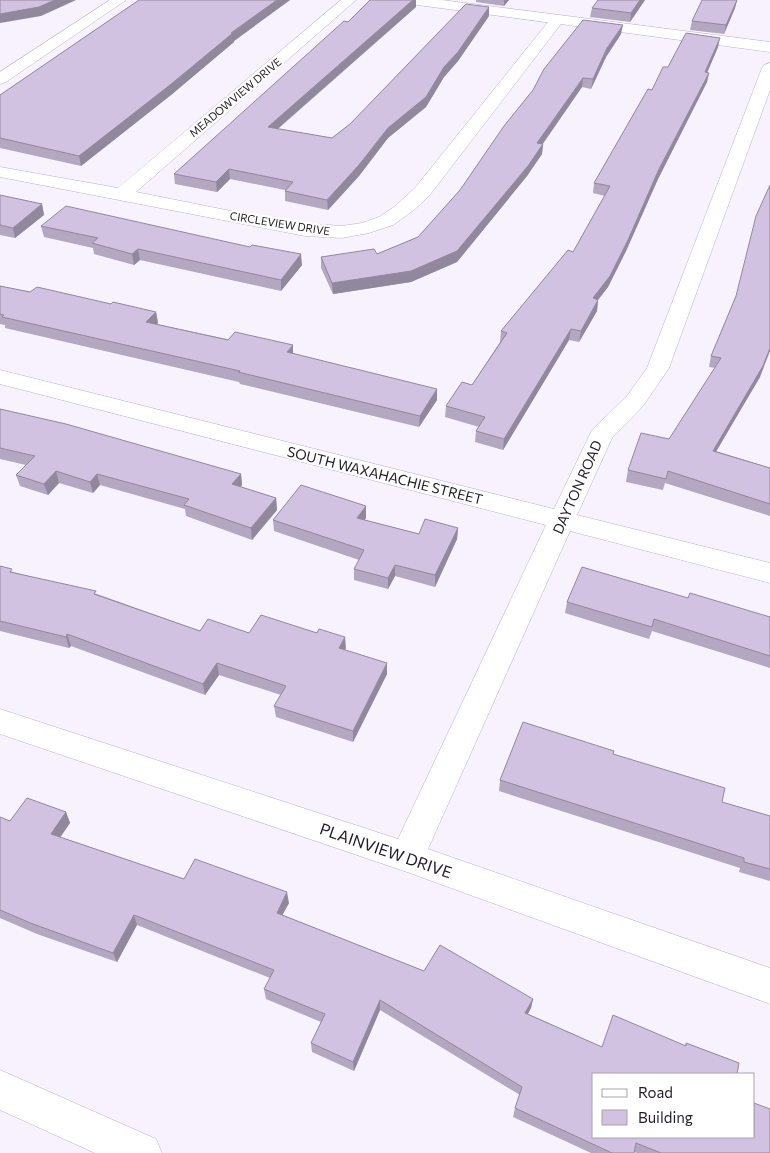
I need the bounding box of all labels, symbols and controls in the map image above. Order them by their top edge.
street label: MEADOWVIEW DRIVE [186,55,284,139]
street label: CIRCLEVIEW DRIVE [229,209,331,237]
street label: DAYTON ROAD [549,437,605,537]
street label: SOUTH WAXAHACHIE STREET [286,442,484,508]
street label: PLAINVIEW DRIVE [317,818,455,882]
legend [592,1073,755,1138]
text: Road [638,1083,673,1101]
text: Building [638,1108,693,1126]

